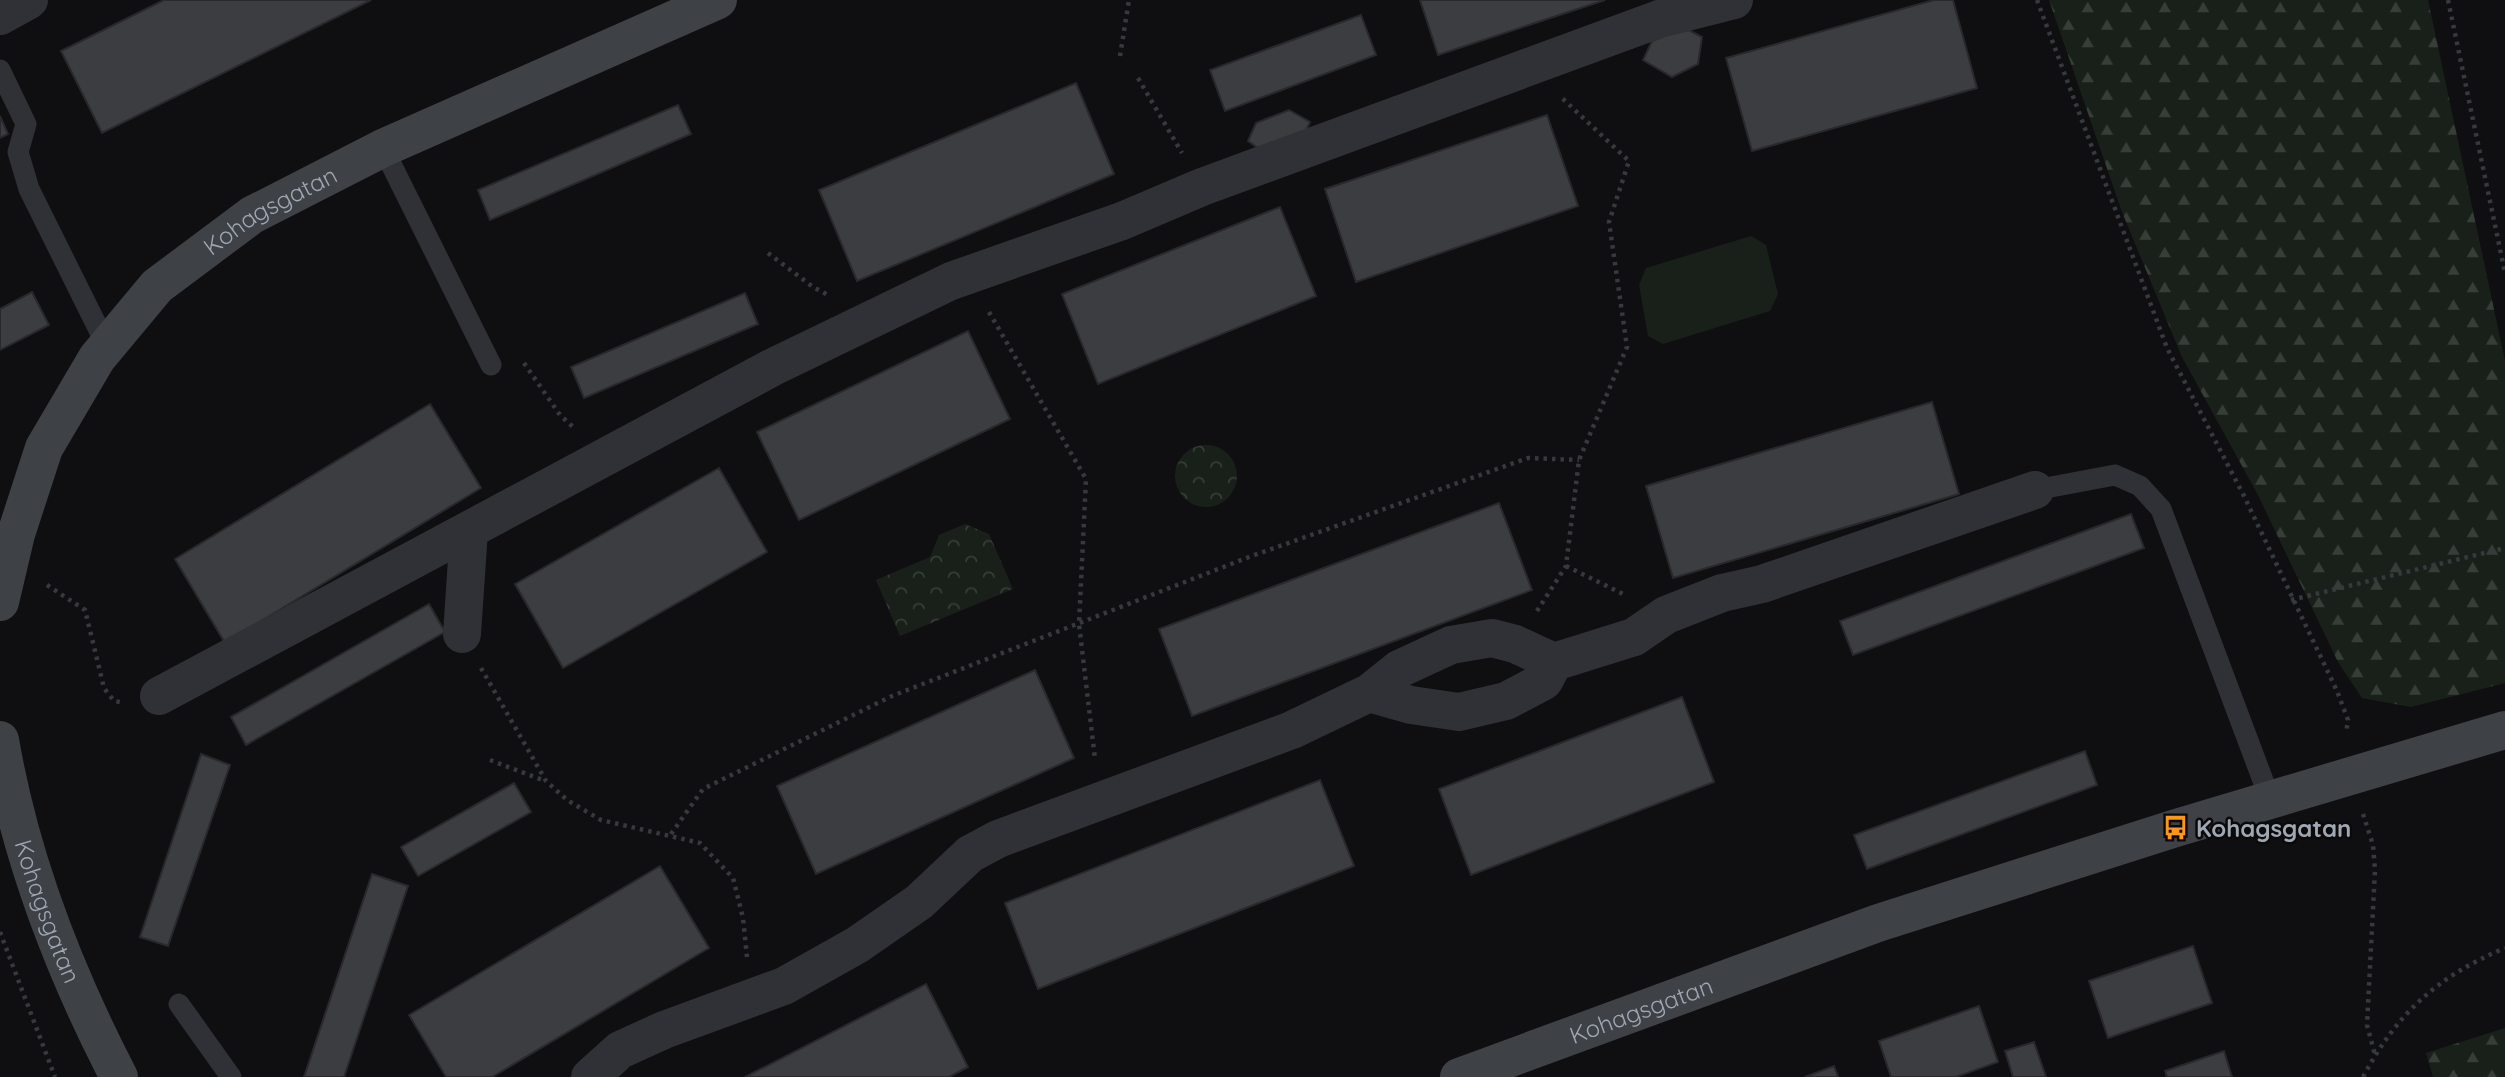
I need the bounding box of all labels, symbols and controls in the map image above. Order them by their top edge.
street label: Kohagsgatan [197,159,342,261]
place label: Kohagsgatan [2196,813,2351,843]
bus stop icon: Kohagsgatan [2162,814,2190,842]
street label: Kohagsgatan [9,836,87,987]
street label: Kohagsgatan [1565,970,1717,1050]

